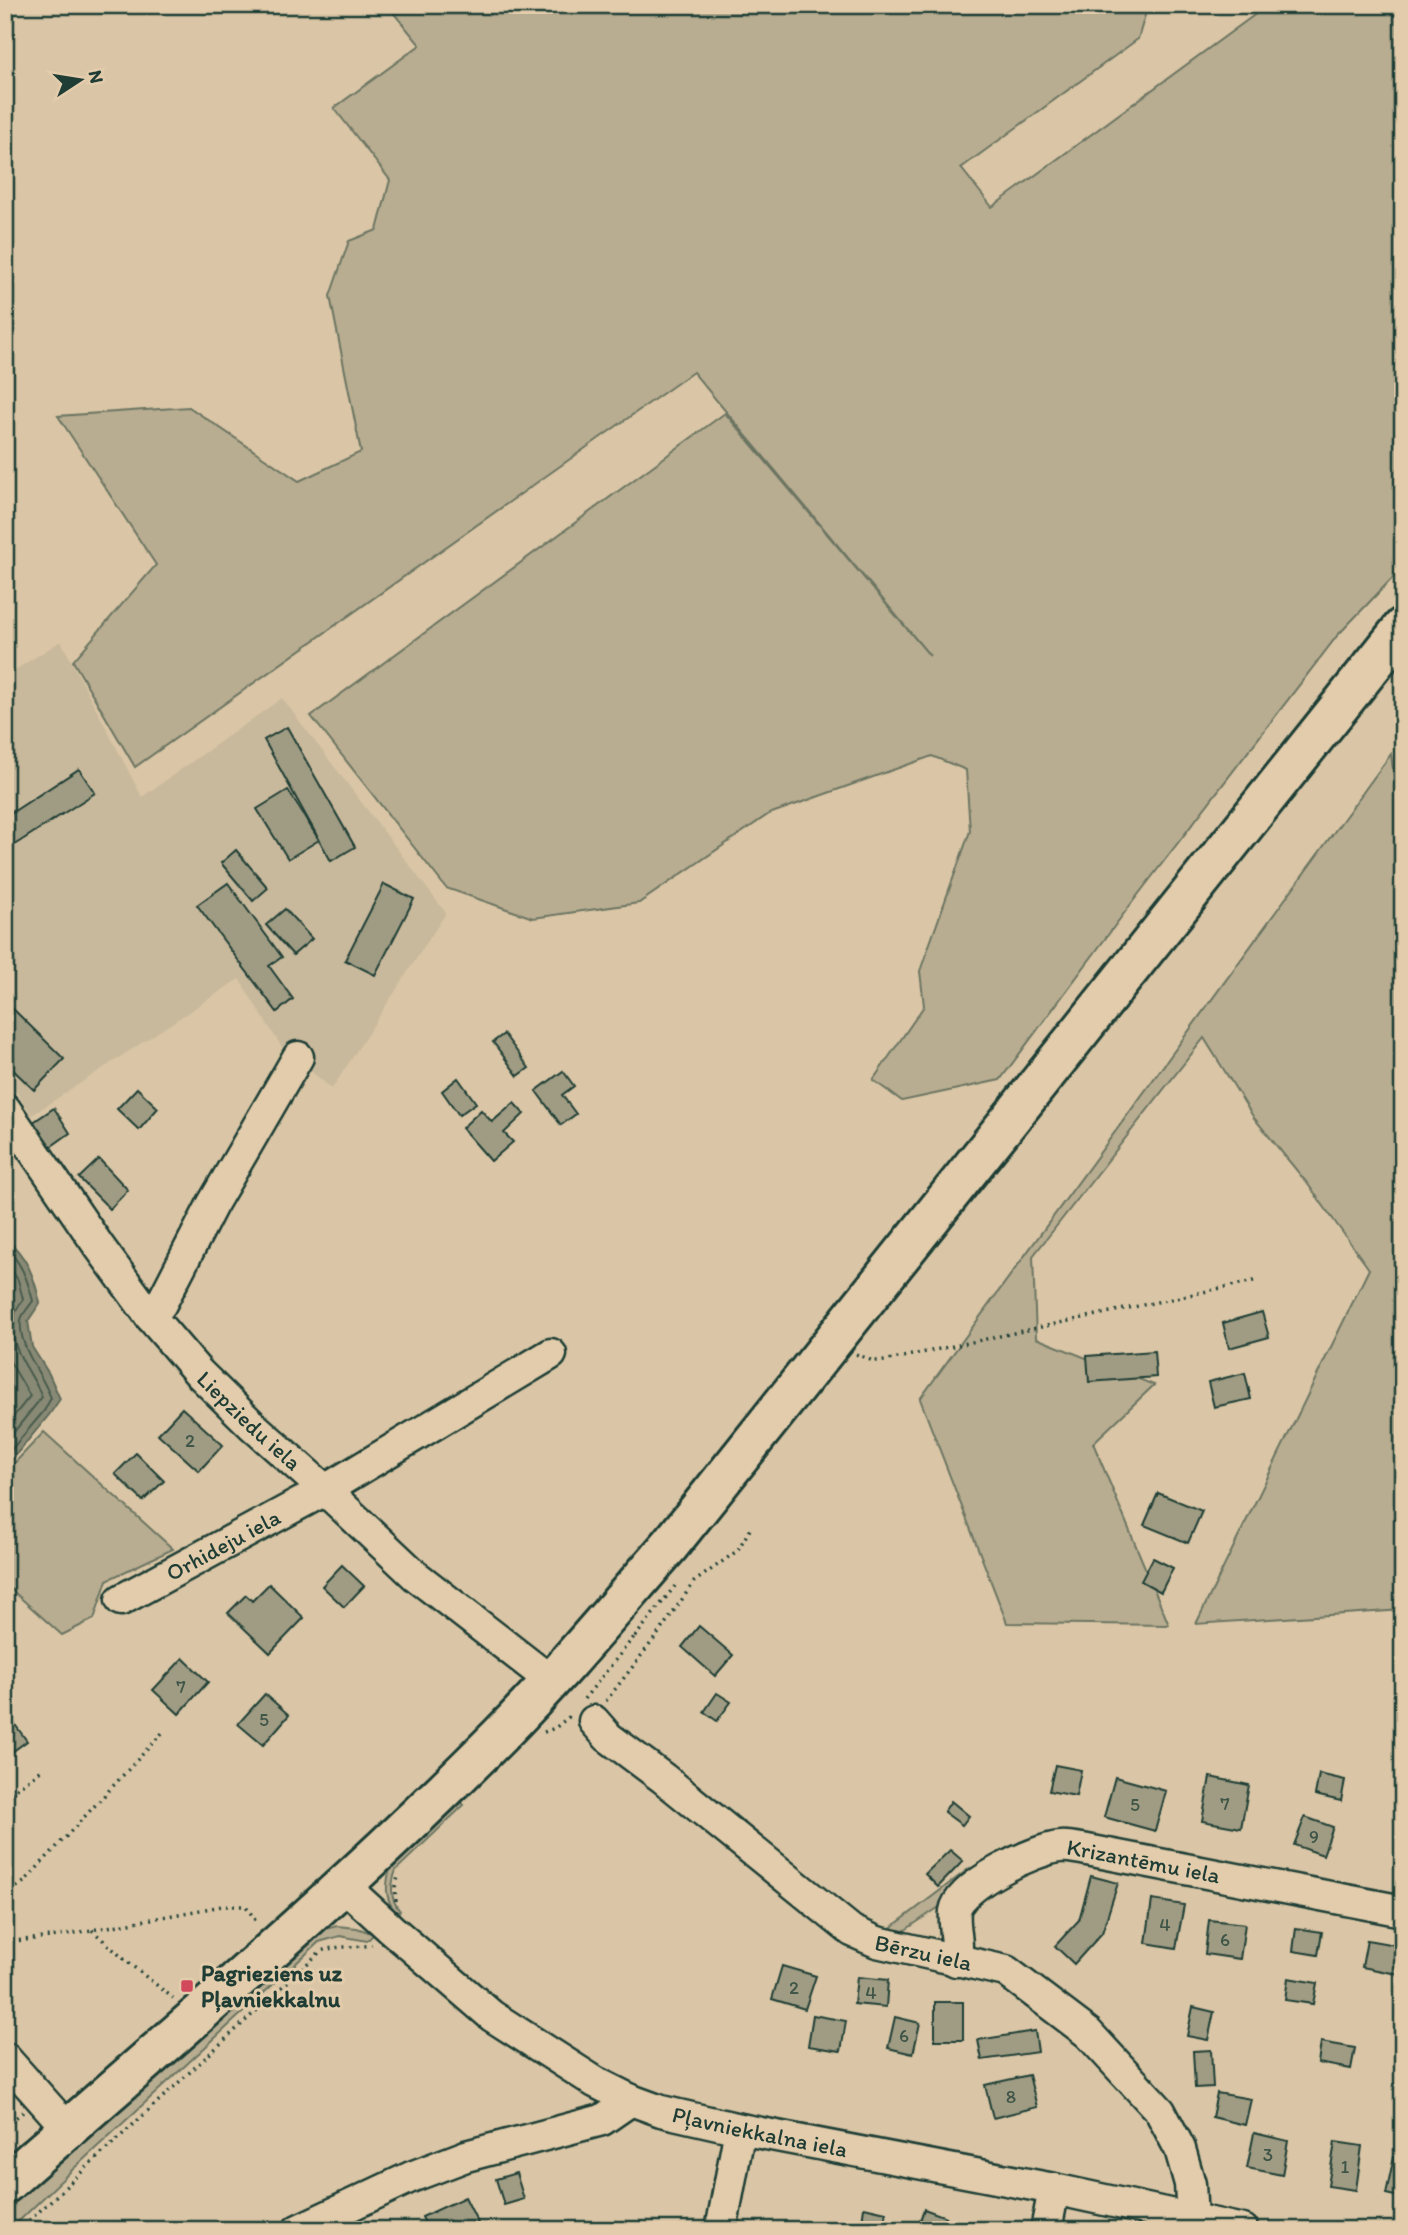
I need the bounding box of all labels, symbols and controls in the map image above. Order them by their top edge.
north arrow [46,46,116,116]
text: N [84,68,109,85]
street label: Liepziedu iela [191,1365,307,1476]
house number: 2 [185,1429,195,1452]
street label: Orhideju iela [161,1503,285,1587]
house number: 7 [176,1675,186,1698]
house number: 5 [259,1708,269,1731]
house number: 7 [1220,1792,1230,1815]
house number: 5 [1130,1793,1140,1816]
house number: 9 [1309,1825,1319,1848]
street label: Krizantēmu iela [1065,1833,1223,1889]
house number: 4 [1159,1913,1171,1936]
street label: Bērzu iela [872,1928,975,1977]
house number: 6 [1220,1928,1230,1951]
place label: Pagrieziens uz Pļavniekkalnu [201,1959,343,2013]
house number: 2 [789,1976,799,1999]
marker: Pagrieziens uz Pļavniekkalnu [179,1978,195,1994]
house number: 4 [865,1981,877,2004]
house number: 6 [899,2024,909,2047]
house number: 8 [1006,2085,1016,2108]
street label: Pļavniekkalna iela [670,2100,850,2163]
house number: 3 [1263,2143,1273,2166]
house number: 1 [1341,2155,1350,2178]

